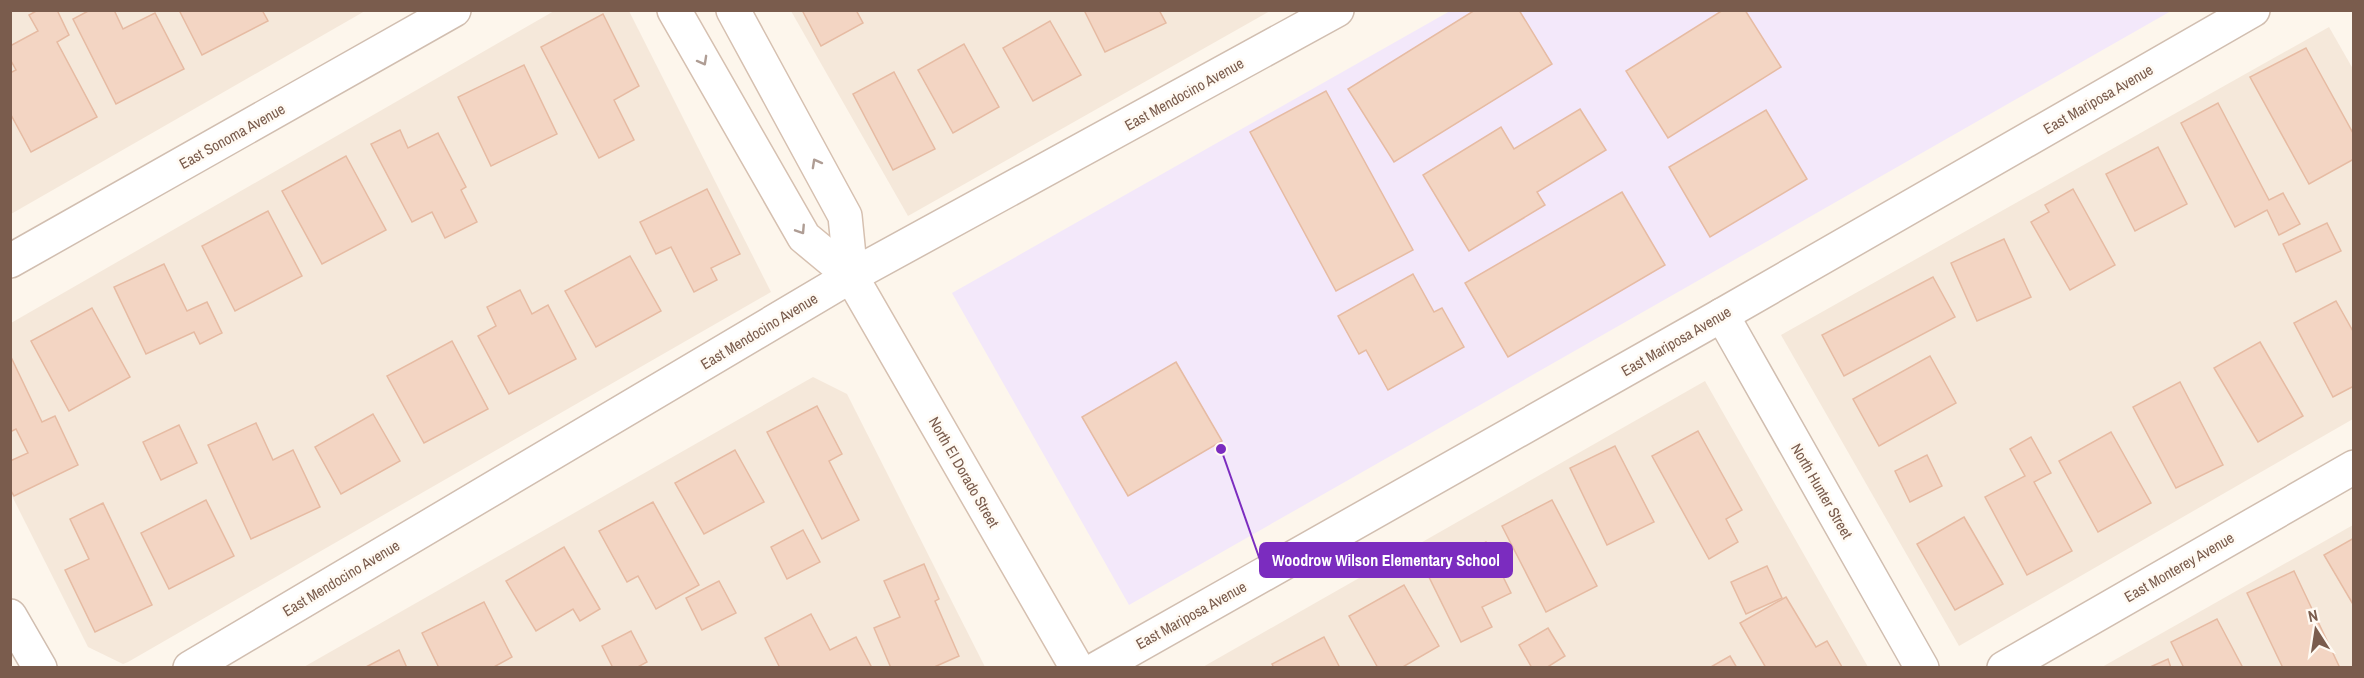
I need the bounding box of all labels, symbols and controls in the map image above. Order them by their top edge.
street label: East Mendocino Avenue [1121,52,1247,135]
one-way arrow [696,55,707,65]
street label: East Mariposa Avenue [2039,59,2157,139]
street label: East Sonoma Avenue [175,98,289,174]
one-way arrow [812,158,823,169]
one-way arrow [793,224,805,234]
street label: East Mendocino Avenue [697,288,822,374]
street label: East Mariposa Avenue [1617,301,1735,381]
street label: North El Dorado Street [924,413,1004,532]
street label: North Hunter Street [1786,440,1858,543]
street label: East Monterey Avenue [2120,527,2238,607]
street label: East Mendocino Avenue [279,535,404,621]
callout: Woodrow Wilson Elementary School [1260,543,1512,577]
text: Woodrow Wilson Elementary School [1272,549,1500,571]
street label: East Mariposa Avenue [1132,576,1250,654]
north arrow [2286,600,2346,660]
text: N [2306,604,2320,627]

